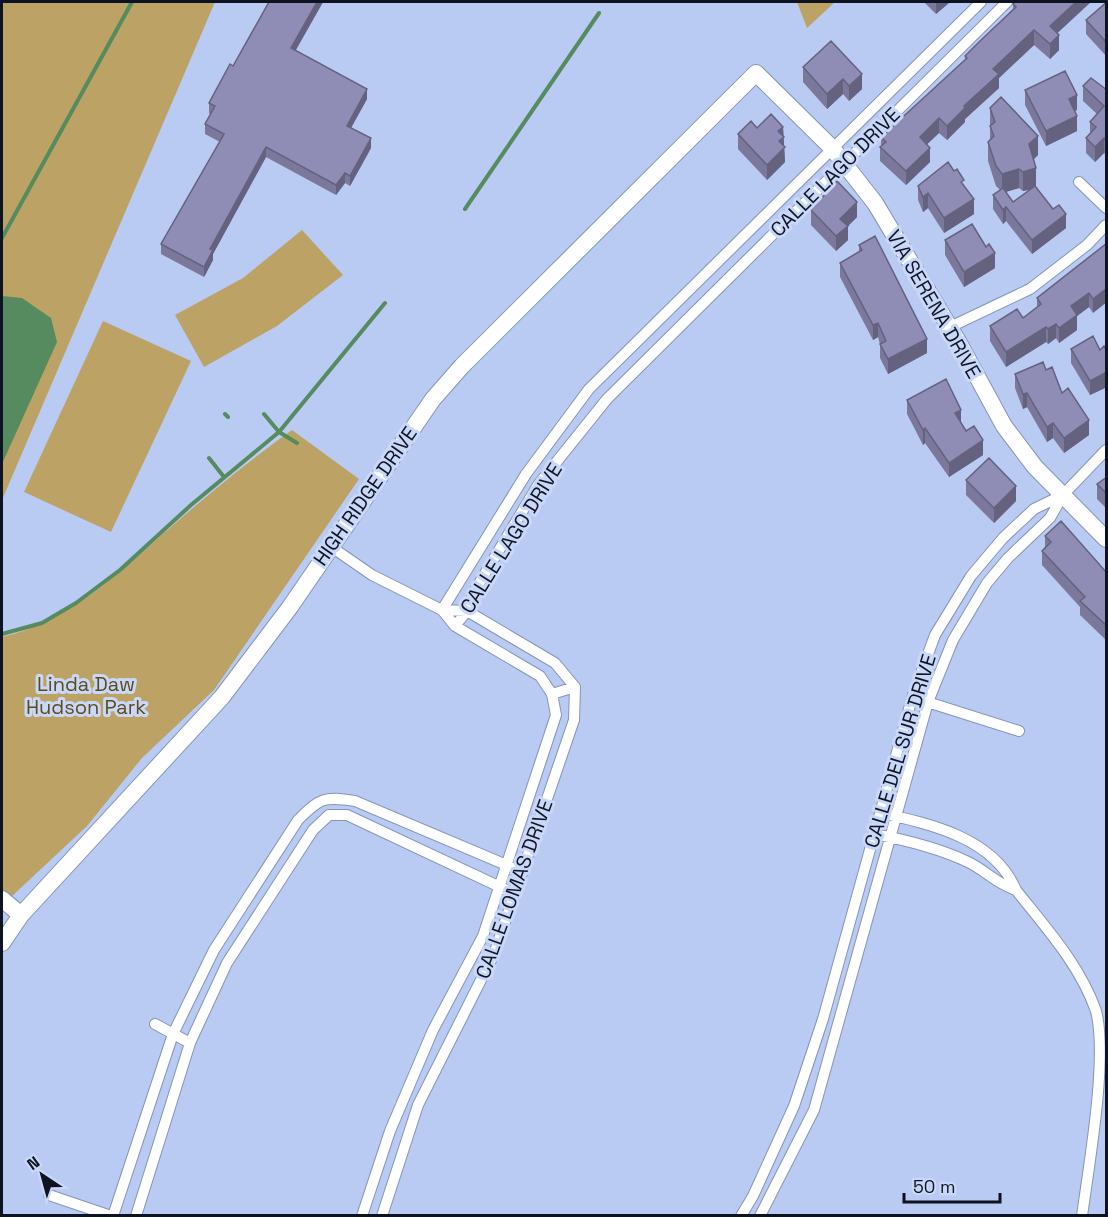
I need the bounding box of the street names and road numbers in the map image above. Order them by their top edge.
street label: CALLE LAGO DRIVE [765,102,905,242]
street label: VIA SERENA DRIVE [881,225,987,383]
street label: HIGH RIDGE DRIVE [307,421,423,571]
street label: CALLE LAGO DRIVE [454,458,568,618]
street label: CALLE DEL SUR DRIVE [858,651,942,851]
street label: CALLE LOMAS DRIVE [469,796,559,982]

